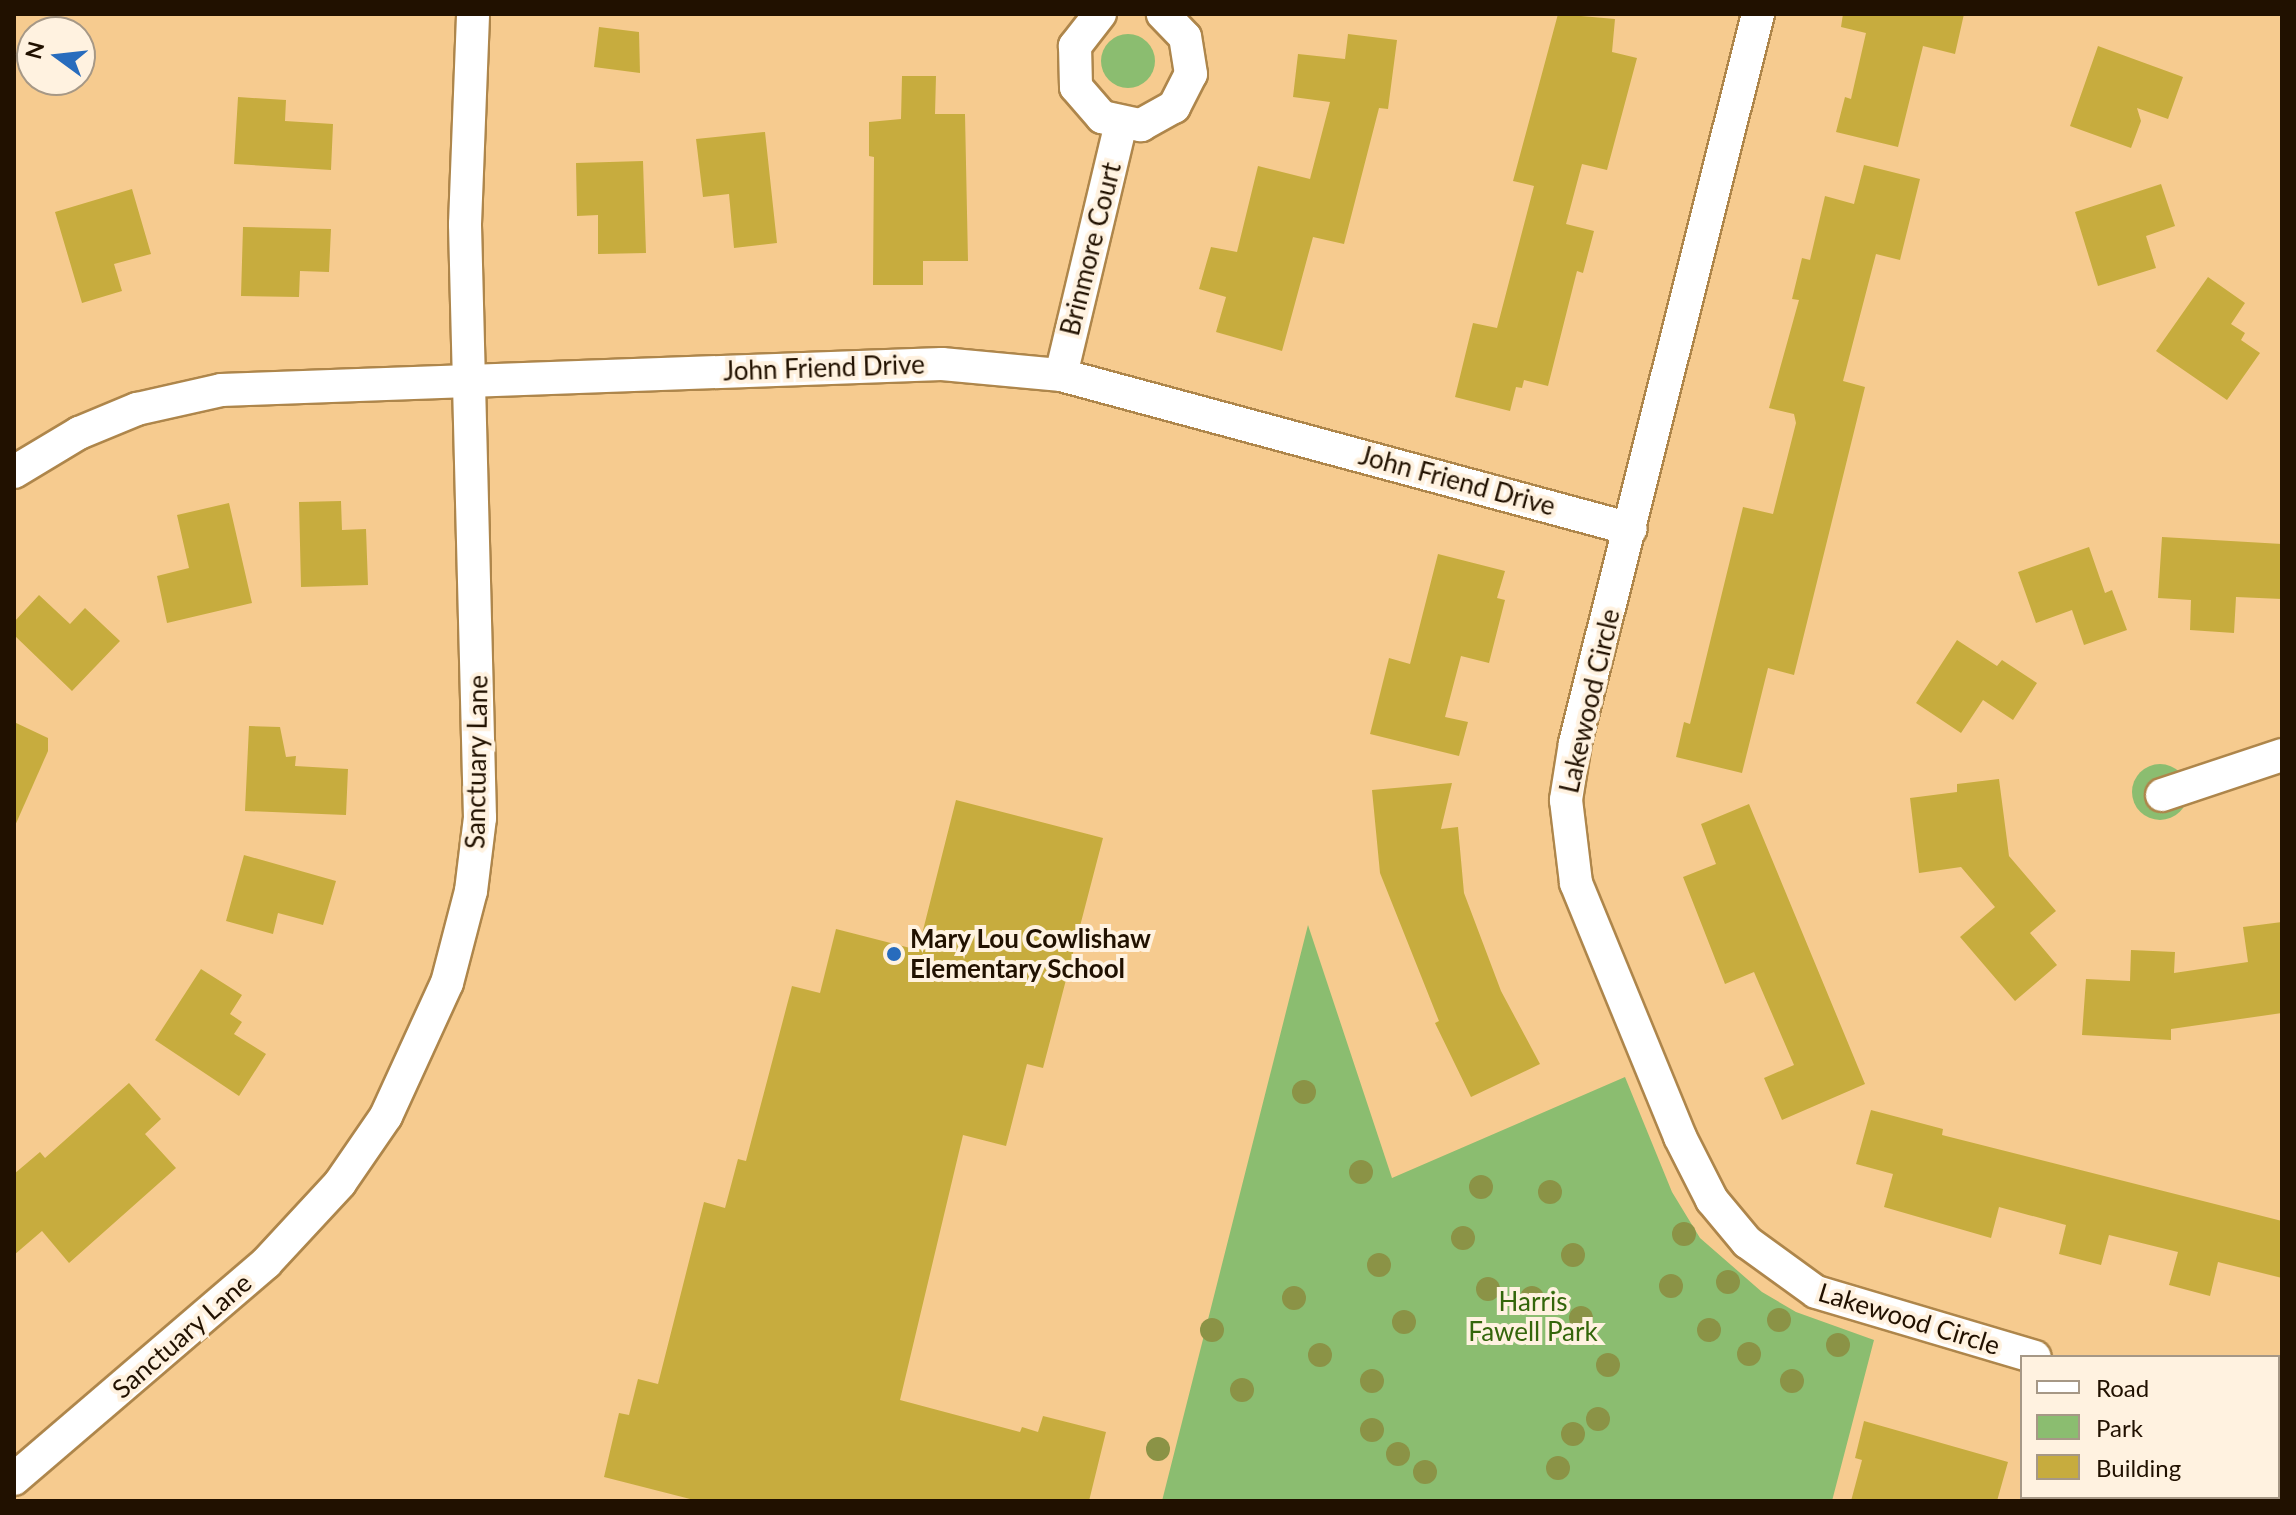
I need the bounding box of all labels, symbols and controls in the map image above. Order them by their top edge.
north arrow [16,16,96,96]
text: N [19,39,49,62]
street label: Brinmore Court [1054,159,1128,339]
street label: John Friend Drive [723,349,925,387]
street label: John Friend Drive [1356,440,1558,522]
street label: Lakewood Circle [1554,606,1626,796]
street label: Sanctuary Lane [460,674,494,850]
place label: Mary Lou Cowlishaw Elementary School [910,923,1152,984]
marker: Mary Lou Cowlishaw Elementary School [885,945,903,963]
street label: Sanctuary Lane [106,1267,258,1405]
street label: Lakewood Circle [1815,1277,2003,1361]
park label: Harris Fawell Park [1468,1286,1598,1348]
legend [2020,1355,2280,1499]
text: Road [2096,1373,2149,1402]
text: Park [2096,1413,2143,1442]
text: Building [2096,1453,2181,1482]

